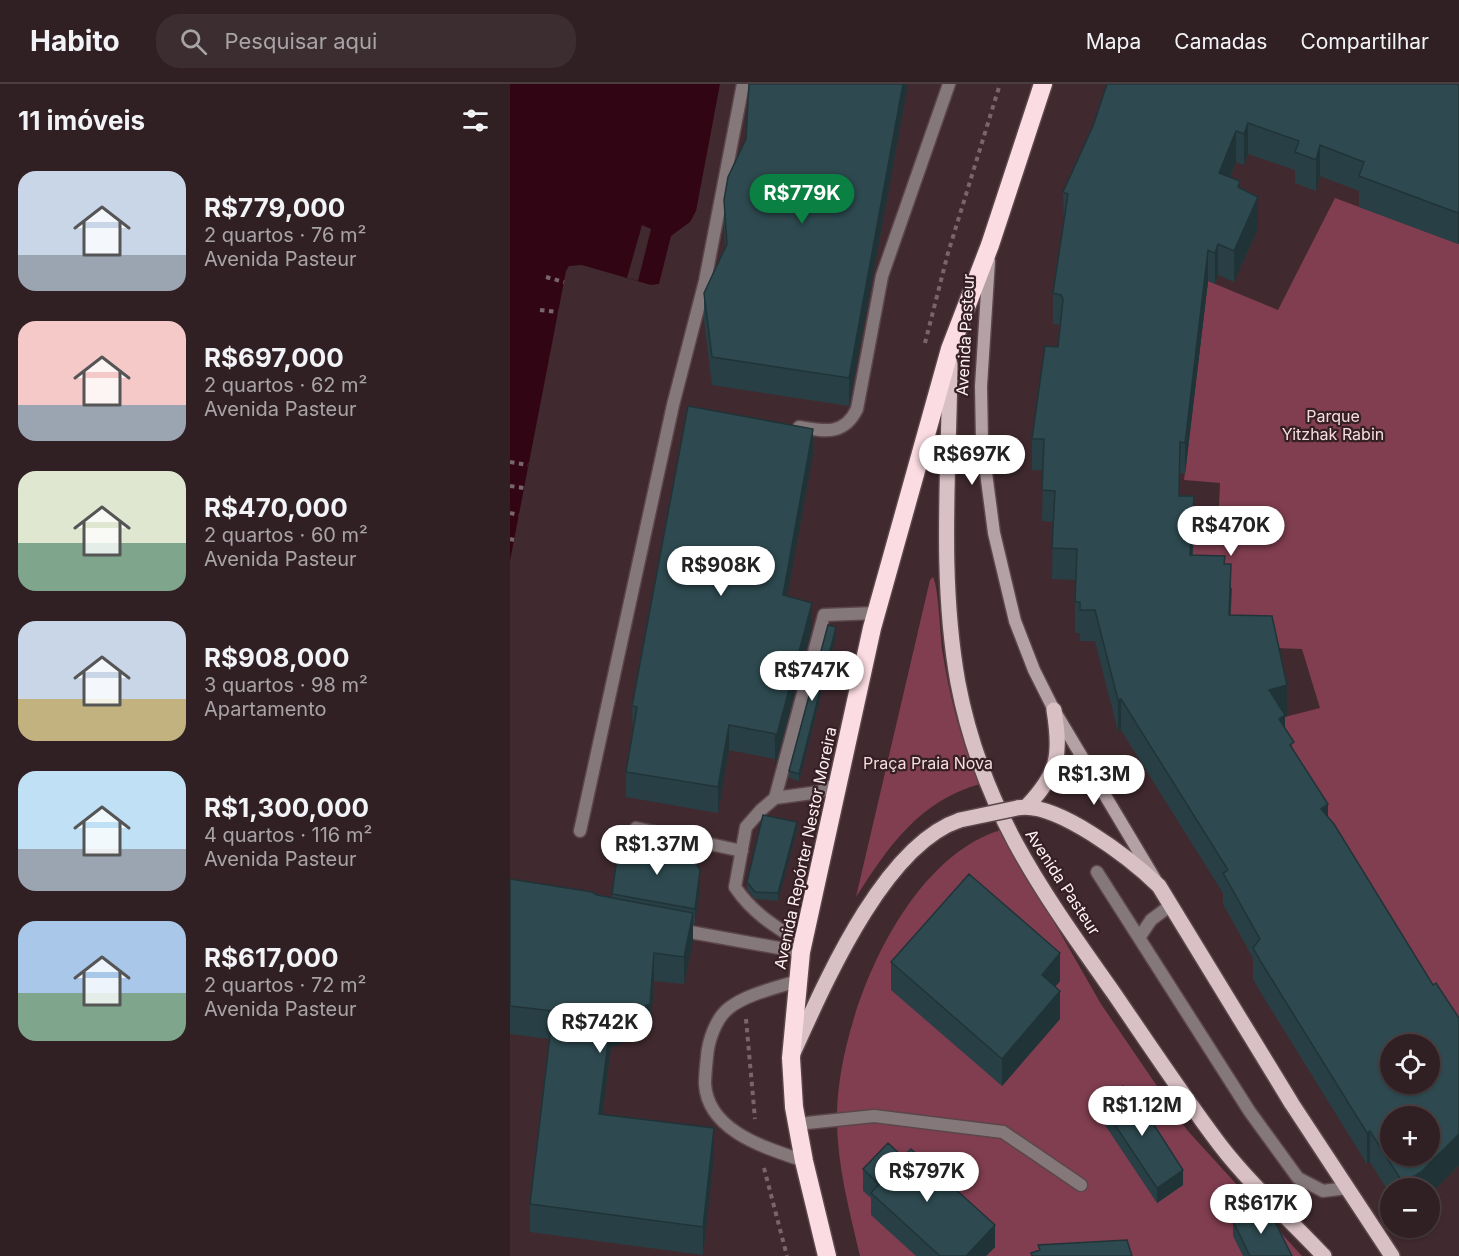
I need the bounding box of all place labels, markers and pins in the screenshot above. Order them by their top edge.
pin: R$779K [753,174,851,225]
pin: R$697K [923,435,1021,486]
pin: R$470K [1182,506,1280,557]
pin: R$908K [672,546,770,597]
pin: R$747K [763,651,861,702]
pin: R$1.3M [1045,755,1143,806]
pin: R$1.37M [602,825,712,876]
pin: R$742K [551,1003,649,1054]
pin: R$1.12M [1087,1086,1197,1137]
pin: R$797K [878,1152,976,1203]
pin: R$617K [1212,1184,1310,1235]

